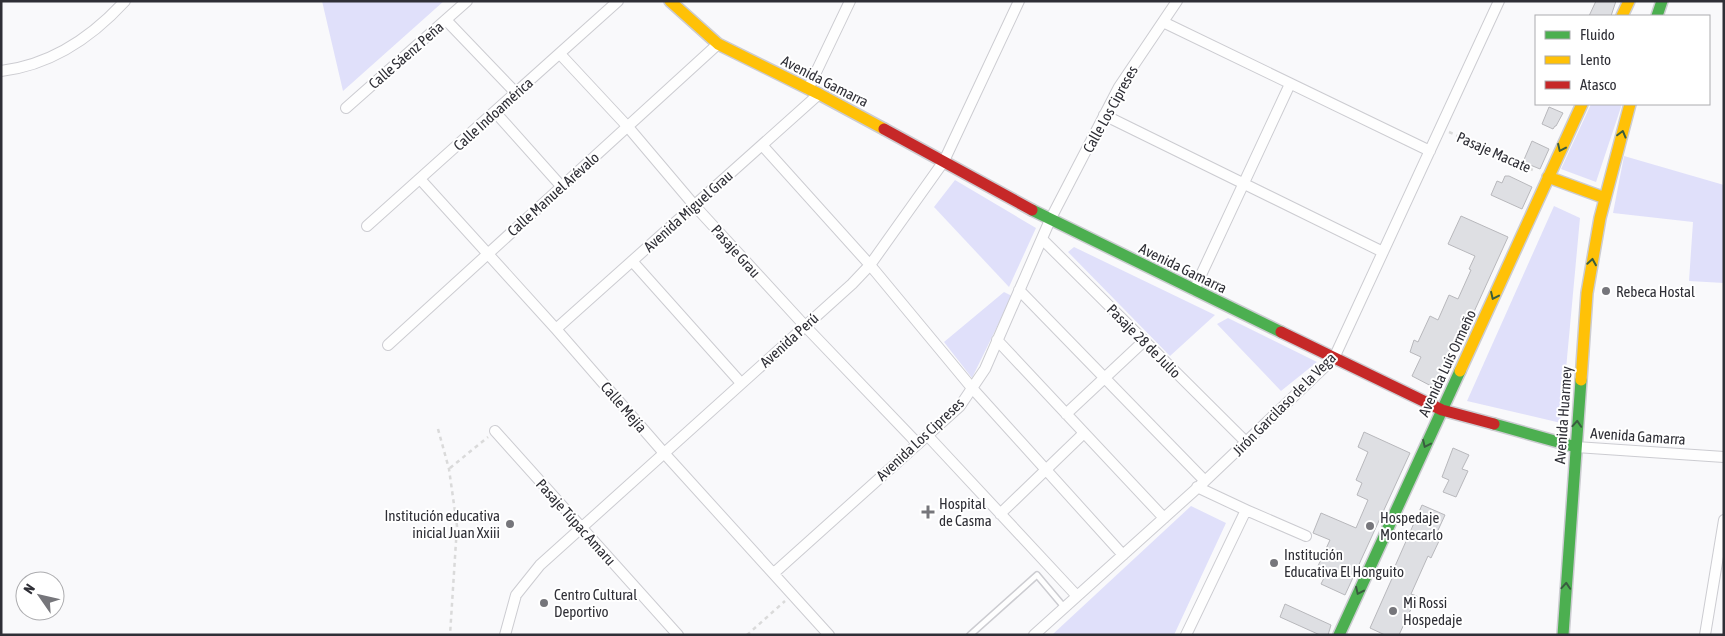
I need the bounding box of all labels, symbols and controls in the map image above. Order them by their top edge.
legend [1535,15,1710,105]
street label: Calle Sáenz Peña [365,18,447,92]
text: Fluido [1580,26,1615,43]
text: Lento [1580,51,1611,68]
street label: Avenida Gamarra [779,52,871,110]
street label: Calle Los Cipreses [1079,63,1141,155]
street label: Calle Indoamérica [450,74,536,154]
text: Atasco [1580,76,1617,93]
street label: Pasaje Macate [1454,128,1534,176]
one-way arrow [1616,131,1626,139]
one-way arrow [1557,143,1568,152]
street label: Calle Manuel Arévalo [504,149,602,239]
street label: Avenida Miguel Grau [640,167,736,255]
street label: Pasaje Grau [708,221,764,281]
street label: Avenida Gamarra [1136,239,1230,297]
one-way arrow [1587,258,1597,267]
place label: Rebeca Hostal [1616,283,1695,300]
marker: Rebeca Hostal [1600,285,1612,297]
one-way arrow [1489,291,1500,300]
street label: Pasaje 28 de Julio [1104,301,1184,381]
street label: Avenida Luis Ormeño [1415,307,1479,419]
street label: Avenida Perú [756,309,822,371]
street label: Jirón Garcilaso de la Vega [1229,349,1339,459]
street label: Avenida Huarmey [1551,365,1575,465]
street label: Calle Mejía [598,378,650,436]
street label: Avenida Los Cipreses [873,394,967,484]
one-way arrow [1572,420,1583,428]
street label: Avenida Gamarra [1590,424,1686,448]
one-way arrow [1422,439,1433,448]
street label: Pasaje Túpac Amaru [533,475,619,569]
place label: Hospital de Casma [939,495,992,529]
marker: Hospital de Casma [921,505,935,519]
place label: Institución educativa inicial Juan Xxiii [384,507,500,541]
place label: Hospedaje Montecarlo [1380,509,1443,543]
marker: Institución educativa inicial Juan Xxiii [504,518,516,530]
marker: Hospedaje Montecarlo [1364,520,1376,532]
place label: Institución Educativa El Honguito [1284,546,1404,580]
marker: Institución Educativa El Honguito [1268,557,1280,569]
north arrow [15,571,65,621]
text: N [20,581,38,597]
one-way arrow [1560,582,1571,590]
place label: Centro Cultural Deportivo [554,586,637,620]
one-way arrow [1354,586,1365,595]
place label: Mi Rossi Hospedaje [1403,594,1462,628]
marker: Centro Cultural Deportivo [538,597,550,609]
marker: Mi Rossi Hospedaje [1387,605,1399,617]

